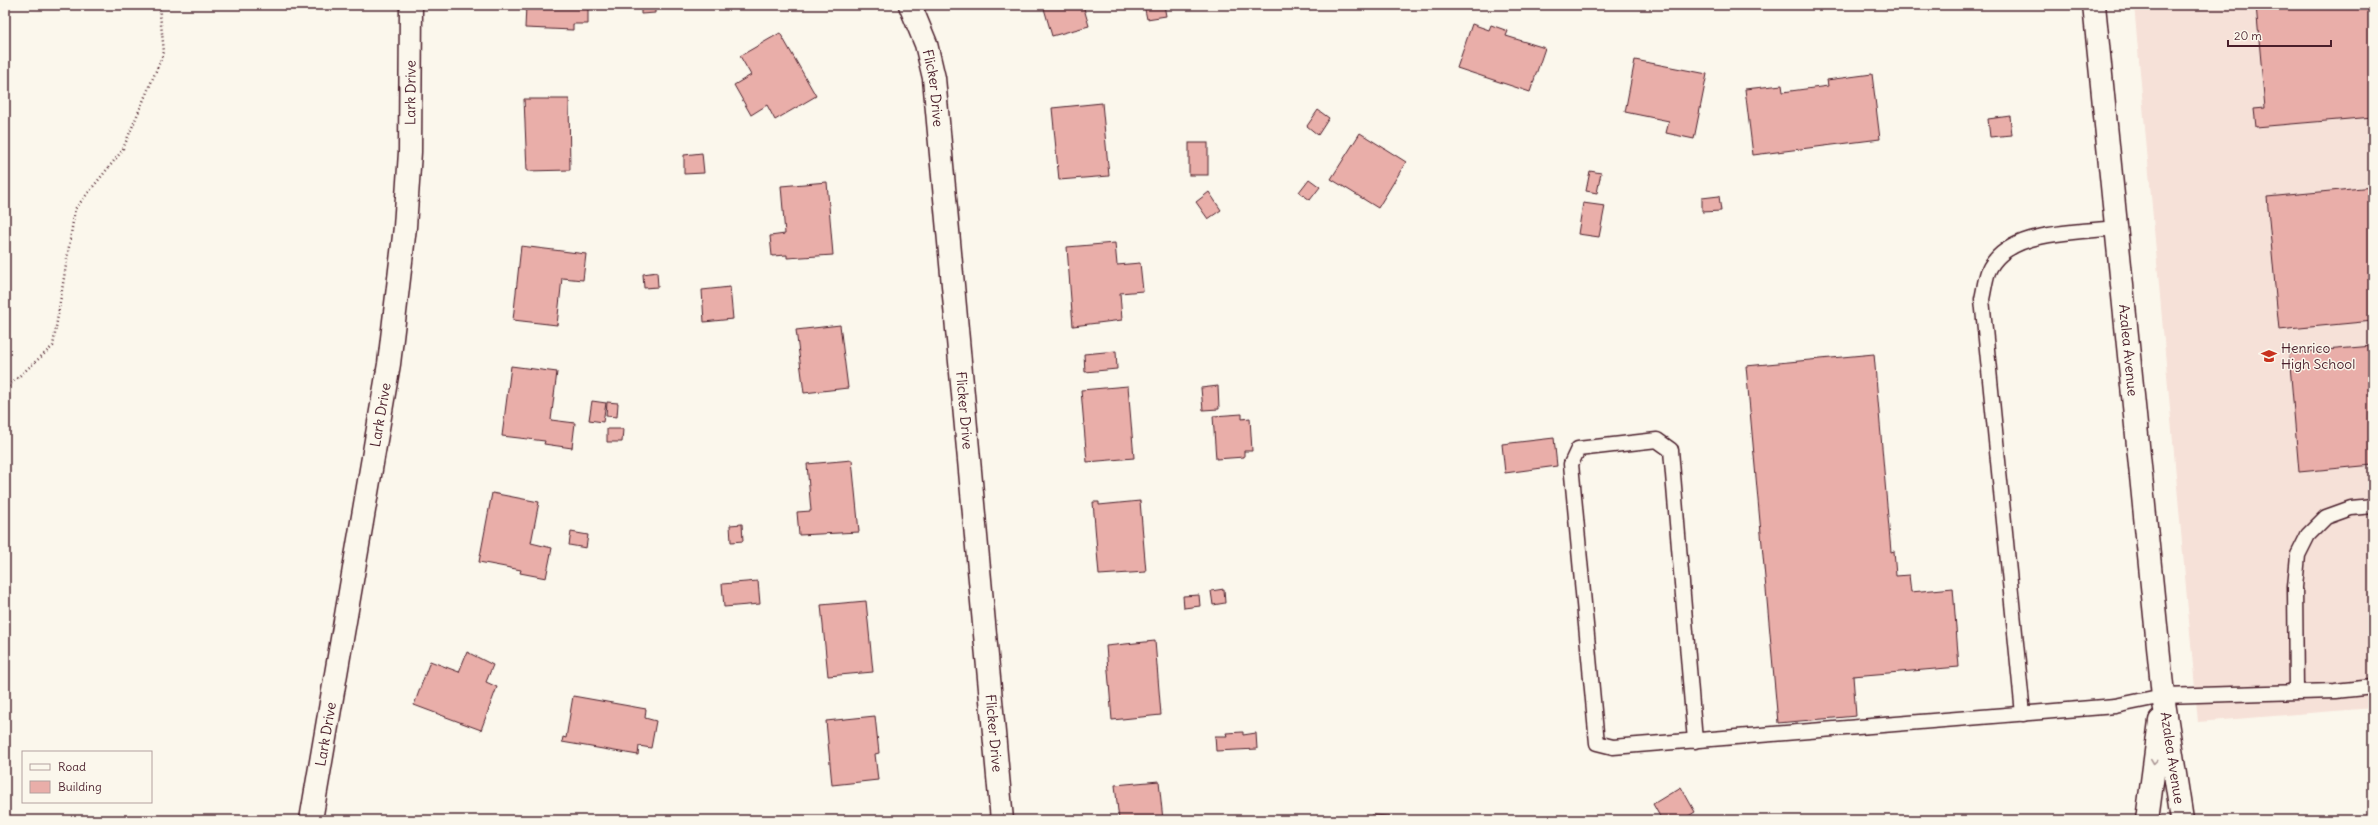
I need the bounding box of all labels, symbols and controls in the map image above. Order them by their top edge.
scale bar [2228,22,2331,48]
text: 20 m [2234,28,2262,43]
street label: Flicker Drive [919,48,947,128]
street label: Lark Drive [401,60,420,125]
street label: Azalea Avenue [2115,303,2142,397]
place label: Henrico High School [2281,339,2355,373]
school or university icon: Henrico High School [2260,347,2278,365]
street label: Flicker Drive [952,371,977,450]
street label: Lark Drive [366,381,395,448]
street label: Flicker Drive [982,693,1007,773]
street label: Lark Drive [311,701,340,768]
street label: Azalea Avenue [2157,711,2188,805]
legend [22,751,152,803]
text: Road [58,759,86,774]
one-way arrow [2150,759,2159,765]
text: Building [58,779,102,794]

